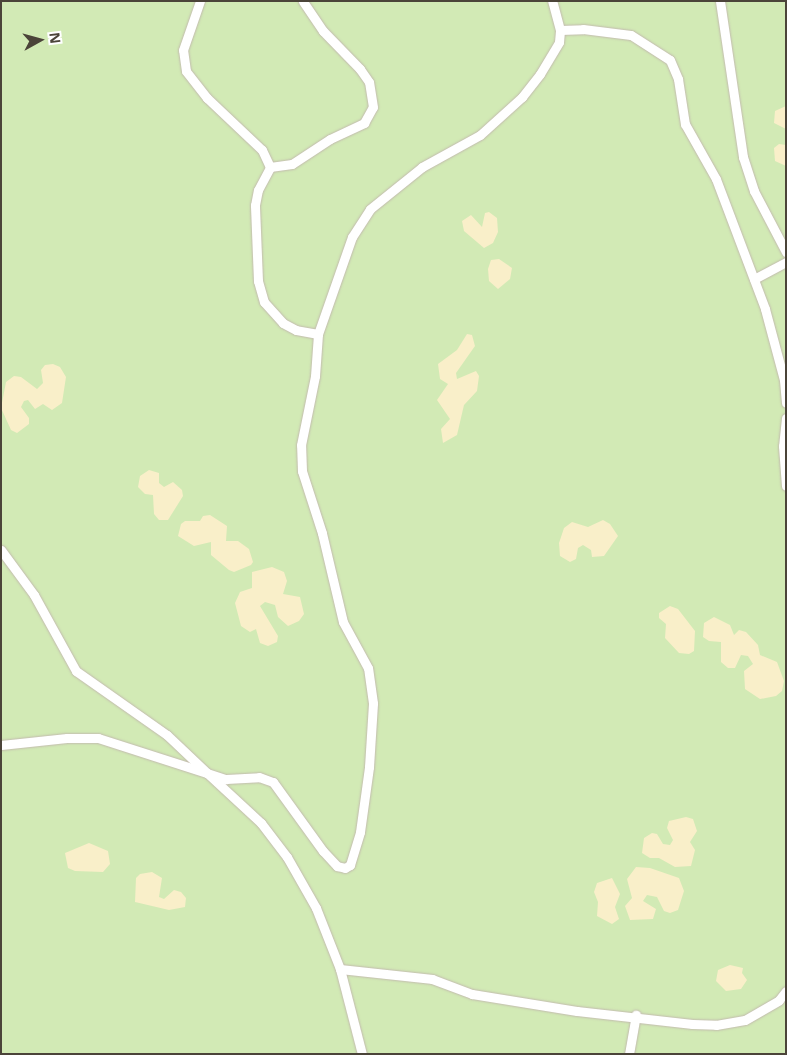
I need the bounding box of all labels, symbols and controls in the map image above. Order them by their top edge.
north arrow [15,15,65,65]
text: N [45,31,66,45]

